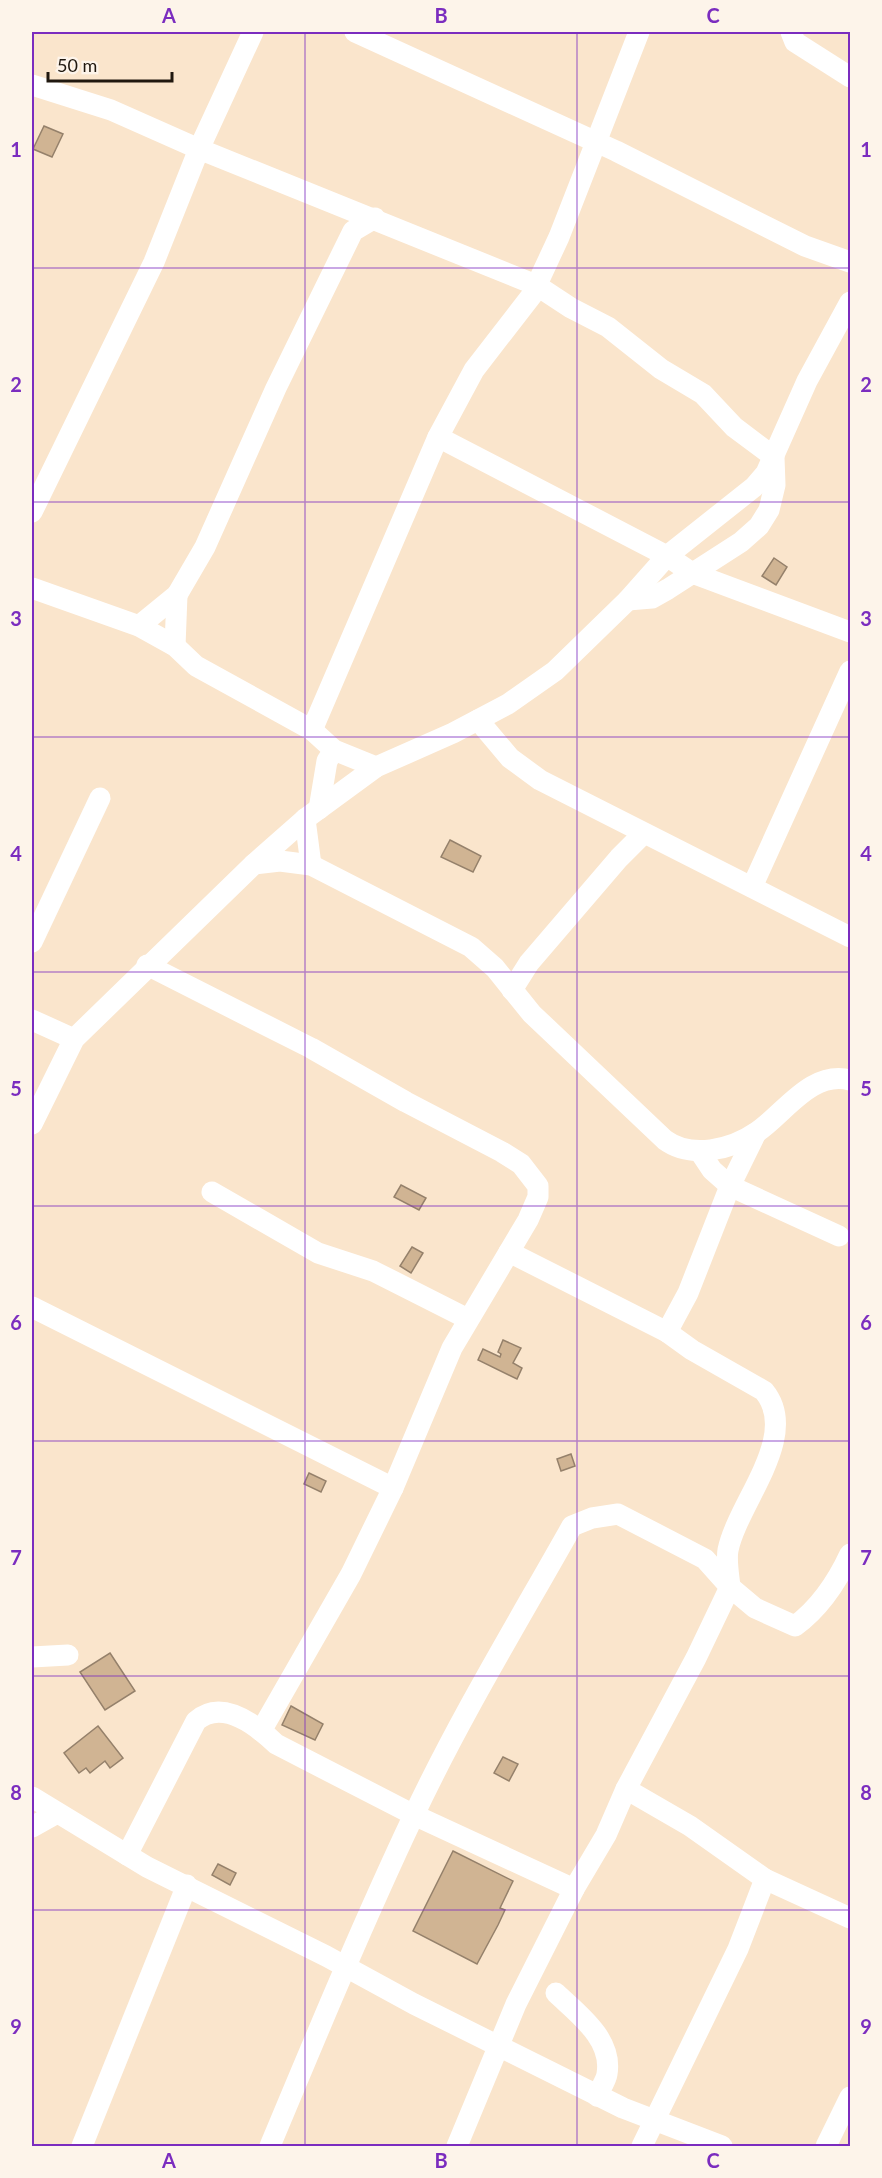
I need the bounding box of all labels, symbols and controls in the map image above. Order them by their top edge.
text: A [161,3,176,27]
text: B [434,3,448,27]
text: C [706,3,720,27]
scale bar [48,45,172,83]
text: 50 m [57,54,97,76]
text: 1 [10,137,22,161]
text: 1 [860,137,872,161]
text: 2 [10,372,22,396]
text: 2 [860,372,872,396]
text: 3 [10,606,22,630]
text: 3 [860,606,872,630]
text: 4 [10,841,22,865]
text: 4 [860,841,872,865]
text: 5 [10,1076,22,1100]
text: 5 [860,1076,872,1100]
text: 6 [10,1310,22,1334]
text: 6 [860,1310,872,1334]
text: 7 [10,1545,22,1569]
text: 7 [860,1545,872,1569]
text: 8 [10,1780,22,1804]
text: 8 [860,1780,872,1804]
text: 9 [10,2014,22,2038]
text: 9 [860,2014,872,2038]
text: A [161,2148,176,2172]
text: B [434,2148,448,2172]
text: C [706,2148,720,2172]

